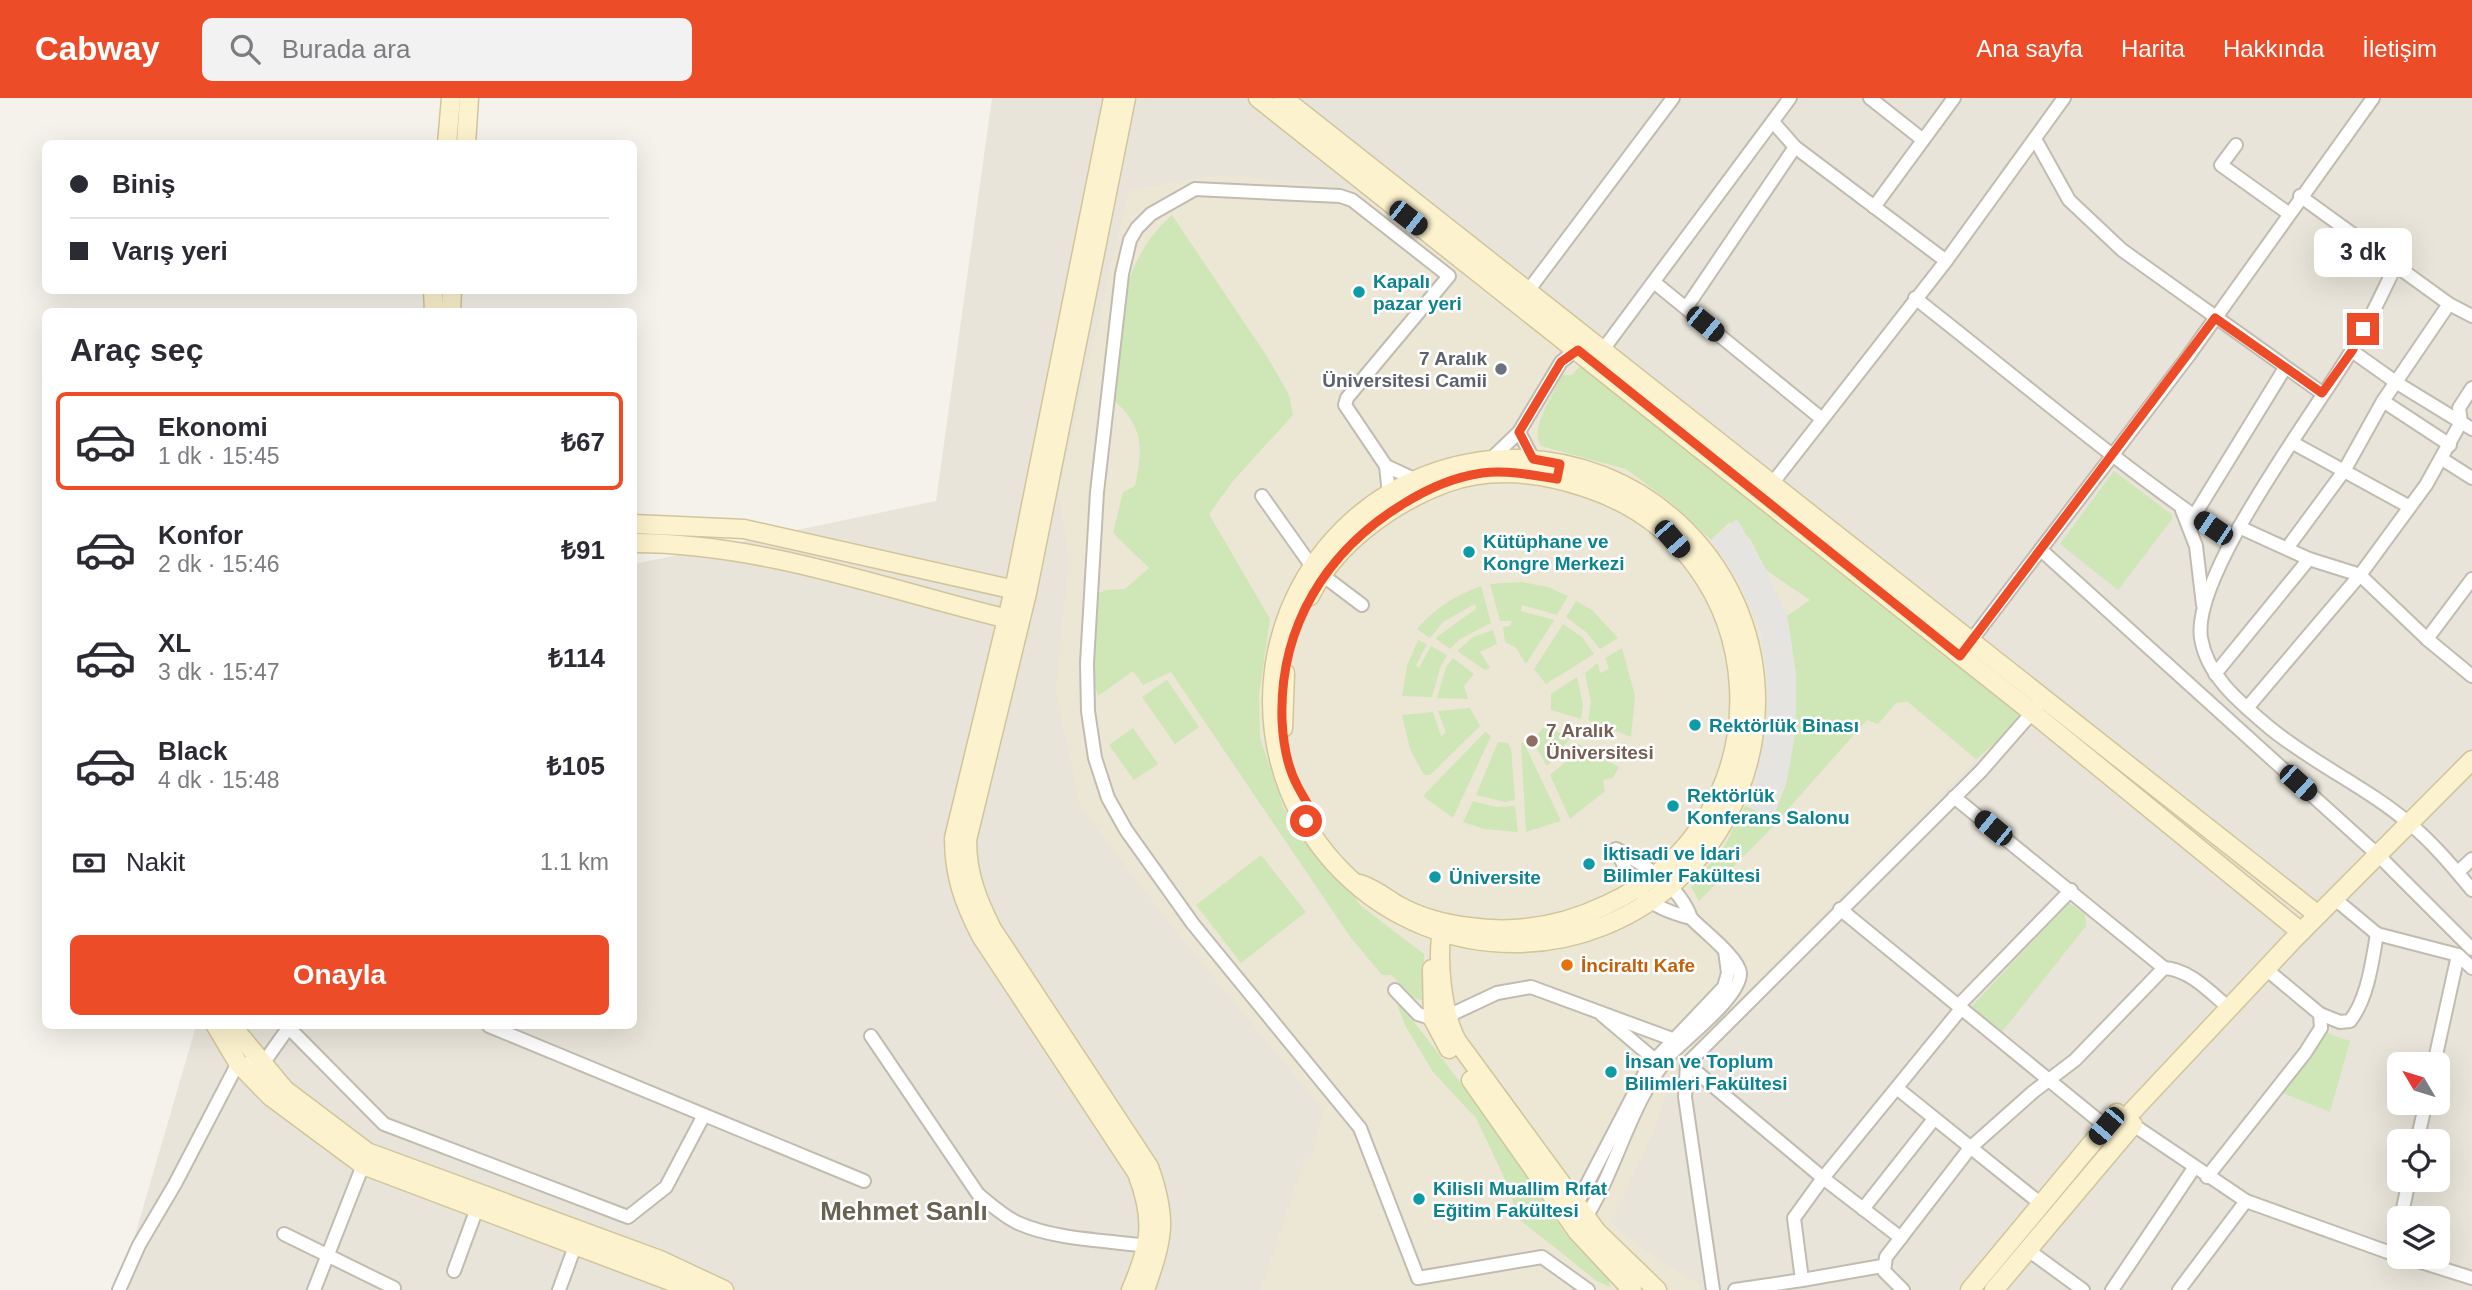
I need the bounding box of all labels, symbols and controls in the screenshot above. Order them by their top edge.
search box [202,18,692,81]
text: Cabway [35,30,160,67]
icon: search [226,30,264,68]
text: Burada ara [282,34,410,64]
text: Ana sayfa [1976,35,2083,62]
text: Harita [2121,35,2185,62]
text: Hakkında [2223,35,2324,62]
text: İletişim [2362,35,2437,62]
text: Biniş [112,169,176,199]
car [1385,197,1432,239]
callout: 3 dk [2314,228,2412,276]
text: Varış yeri [112,236,228,266]
text: 3 dk [2340,239,2386,265]
place label: Kapalı pazar yeri [1373,271,1462,314]
marker: Kapalı pazar yeri [1351,284,1367,300]
car [1683,303,1728,345]
route end [2347,313,2379,345]
text: Araç seç [70,332,203,368]
place label: 7 Aralık Üniversitesi Camii [1322,348,1487,391]
marker: 7 Aralık Üniversitesi Camii [1493,361,1509,377]
icon: car [74,410,137,473]
text: Ekonomi [158,412,268,442]
text: ₺67 [561,427,605,457]
text: 1 dk · 15:45 [158,443,279,469]
car [2190,508,2237,548]
car [1651,516,1694,562]
icon: car [74,518,137,581]
text: Konfor [158,520,243,550]
place label: Kütüphane ve Kongre Merkezi [1483,531,1624,574]
text: ₺91 [561,535,605,565]
marker: Kütüphane ve Kongre Merkezi [1461,544,1477,560]
text: 2 dk · 15:46 [158,551,279,577]
icon: car [74,626,137,689]
text: XL [158,628,191,658]
text: ₺114 [548,643,605,673]
text: 3 dk · 15:47 [158,659,279,685]
place label: Rektörlük Binası [1709,715,1859,736]
marker: Rektörlük Binası [1687,717,1703,733]
place label: 7 Aralık Üniversitesi [1546,720,1654,763]
marker: 7 Aralık Üniversitesi [1524,733,1540,749]
icon: car [74,734,137,797]
text: Black [158,736,227,766]
text: ₺105 [547,751,605,781]
car [2276,761,2321,805]
text: 4 dk · 15:48 [158,767,279,793]
place label: Rektörlük Konferans Salonu [1687,785,1850,828]
marker: Rektörlük Konferans Salonu [1665,798,1681,814]
route start [1290,805,1322,837]
car [1971,807,2016,849]
place label: İktisadi ve İdari Bilimler Fakültesi [1603,843,1760,886]
icon: cash [70,844,108,882]
text: Nakit [126,847,185,877]
text: 1.1 km [540,849,609,875]
marker: İktisadi ve İdari Bilimler Fakültesi [1581,856,1597,872]
place label: Üniversite [1449,867,1541,888]
marker: Üniversite [1427,869,1443,885]
button: Onayla [70,935,609,1015]
place label: İnciraltı Kafe [1581,955,1695,976]
marker: İnciraltı Kafe [1559,957,1575,973]
place label: İnsan ve Toplum Bilimleri Fakültesi [1625,1051,1788,1094]
north arrow [2387,1052,2450,1115]
map controls [2387,1052,2450,1269]
marker: İnsan ve Toplum Bilimleri Fakültesi [1603,1064,1619,1080]
car [2085,1103,2128,1149]
button: locate [2387,1129,2450,1192]
place label: Kilisli Muallim Rıfat Eğitim Fakültesi [1433,1178,1608,1221]
marker: Kilisli Muallim Rıfat Eğitim Fakültesi [1411,1191,1427,1207]
district label: Mehmet Sanlı [820,1196,988,1226]
button: layers [2387,1206,2450,1269]

